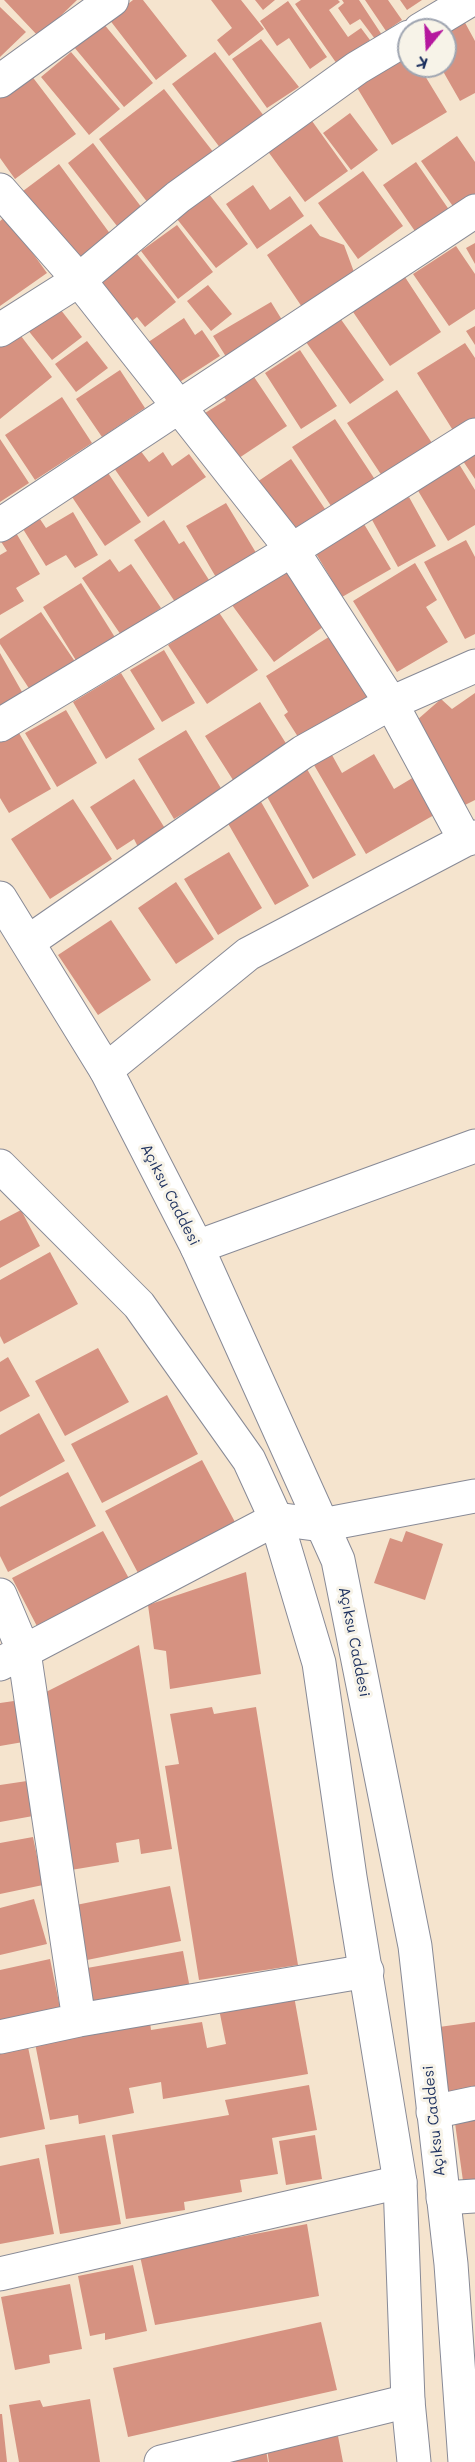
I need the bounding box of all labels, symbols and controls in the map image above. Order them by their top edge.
north arrow [397,18,457,78]
text: K [414,52,430,75]
street label: Açıksu Caddesi [137,1141,203,1249]
street label: Açıksu Caddesi [334,1585,374,1699]
street label: Açıksu Caddesi [419,2064,449,2178]

